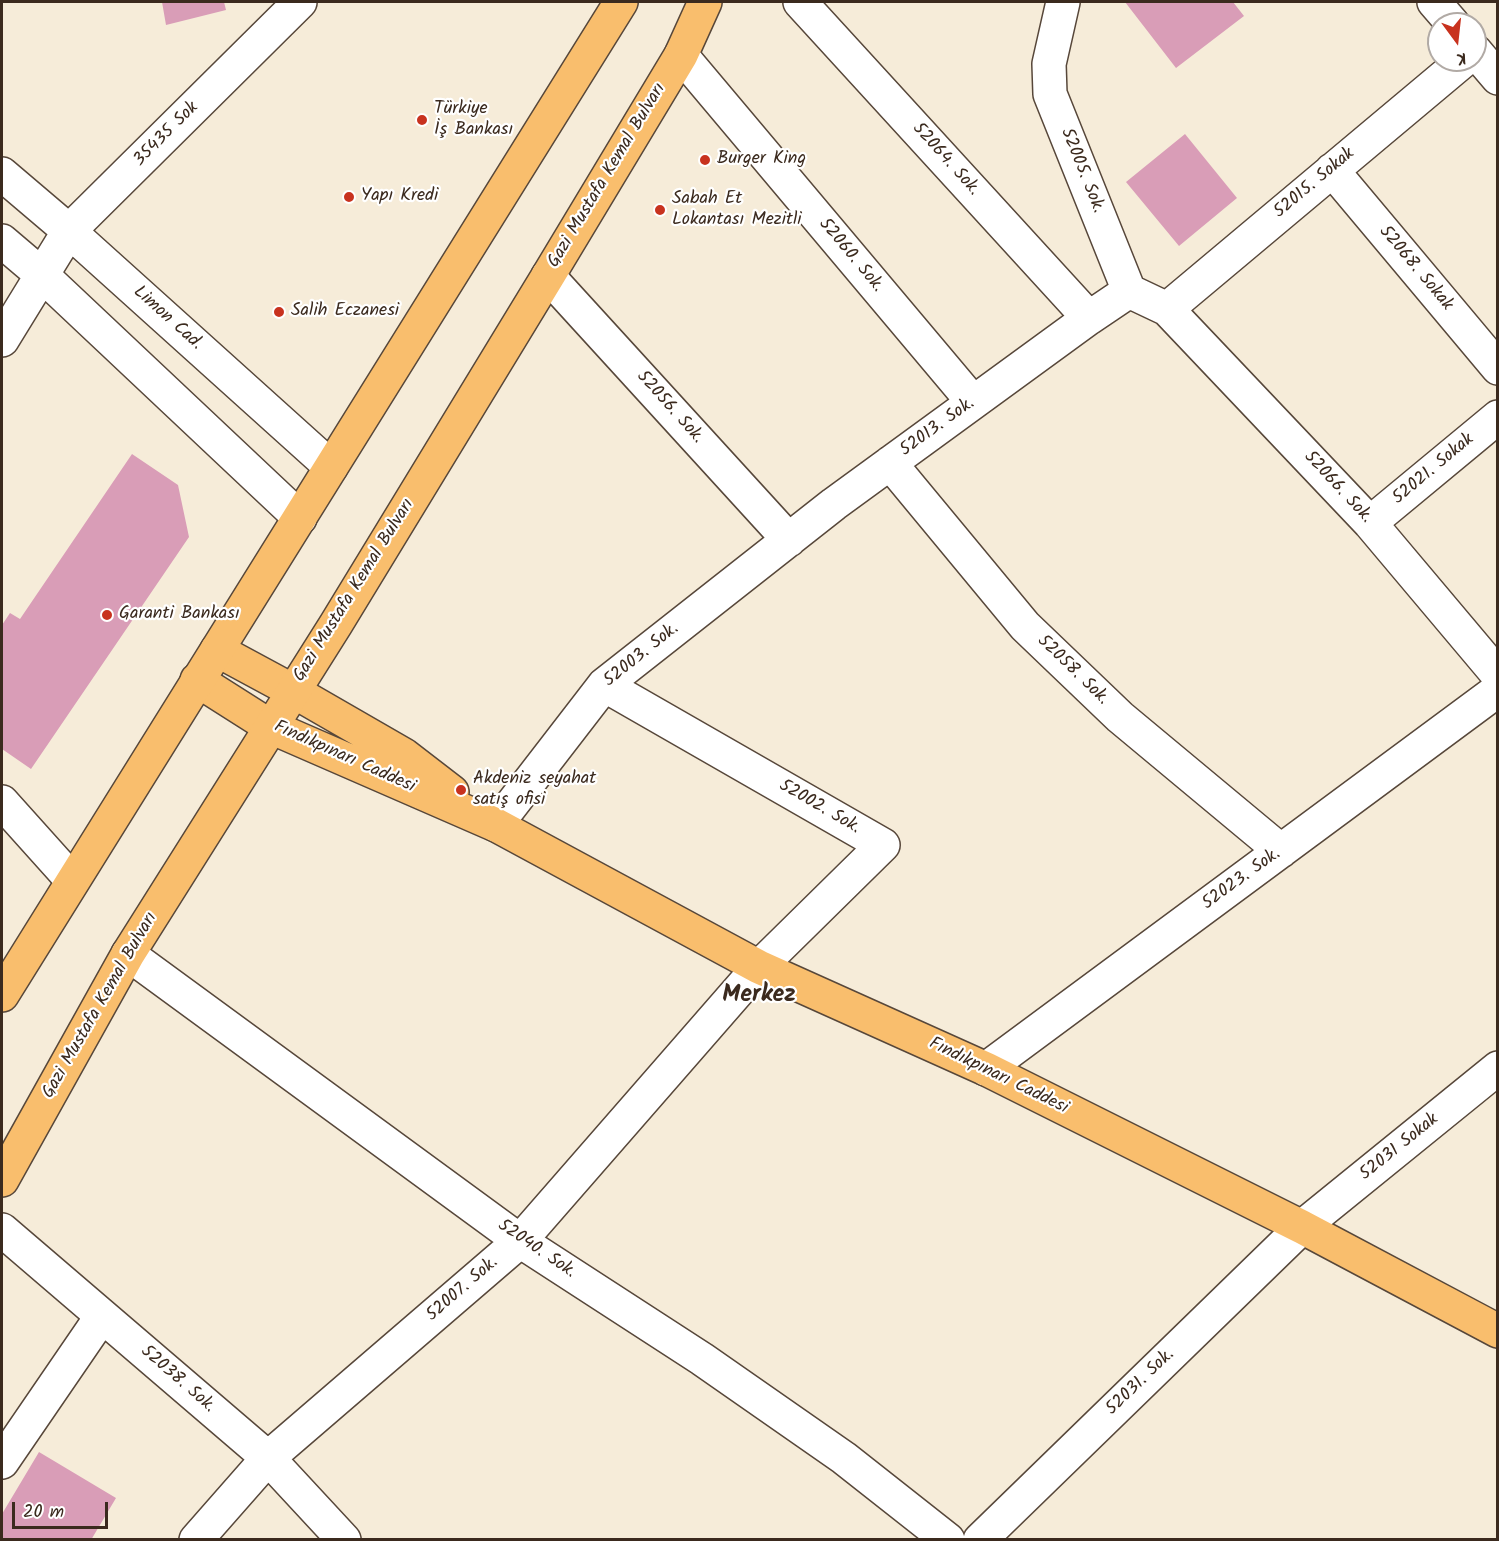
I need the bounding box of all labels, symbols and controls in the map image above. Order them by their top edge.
north arrow [1427,12,1487,72]
text: K [1453,45,1469,71]
street label: Gazi Mustafa Kemal Bulvarı [544,80,672,272]
street label: 35435 Sok [130,98,204,172]
place label: Türkiye İş Bankası [434,99,513,142]
marker: Türkiye İş Bankası [415,113,429,127]
street label: 52064. Sok. [907,119,983,201]
street label: 52005. Sok. [1054,125,1108,217]
street label: 52015. Sokak [1270,144,1360,224]
place label: Burger King [717,149,806,171]
marker: Burger King [698,153,712,167]
place label: Yapı Kredi [361,186,438,208]
place label: Sabah Et Lokantası Mezitli [672,189,802,232]
marker: Yapı Kredi [342,190,356,204]
marker: Sabah Et Lokantası Mezitli [653,203,667,217]
street label: 52060. Sok. [813,215,887,297]
street label: 52068. Sokak [1373,222,1457,316]
street label: Limon Cad. [128,282,206,356]
place label: Salih Eczanesi [291,301,399,323]
marker: Salih Eczanesi [272,305,286,319]
street label: 52056. Sok. [631,367,707,449]
street label: 52013. Sok. [896,394,980,462]
street label: 52021. Sokak [1389,430,1479,510]
street label: 52066. Sok. [1298,447,1376,529]
street label: Gazi Mustafa Kemal Bulvarı [290,496,420,686]
place label: Garanti Bankası [119,604,240,626]
marker: Garanti Bankası [100,608,114,622]
street label: 52003. Sok. [600,619,684,693]
street label: 52058. Sok. [1032,631,1112,711]
street label: Fındıkpınarı Caddesi [270,717,418,799]
place label: Akdeniz seyahat satış ofisi [473,769,596,812]
street label: 52002. Sok. [774,776,864,840]
marker: Akdeniz seyahat satış ofisi [454,783,468,797]
street label: 52023. Sok. [1199,844,1285,916]
street label: Gazi Mustafa Kemal Bulvarı [39,909,163,1103]
district label: Merkez [722,983,796,1011]
street label: Fındıkpınarı Caddesi [925,1034,1071,1120]
street label: 52031 Sokak [1356,1110,1444,1186]
street label: 52040. Sok. [493,1216,579,1284]
street label: 52007. Sok. [423,1253,503,1327]
street label: 52038. Sok. [135,1342,219,1418]
street label: 52031. Sok. [1102,1345,1180,1421]
scale bar [15,1490,111,1528]
text: 20 m [23,1498,64,1527]

